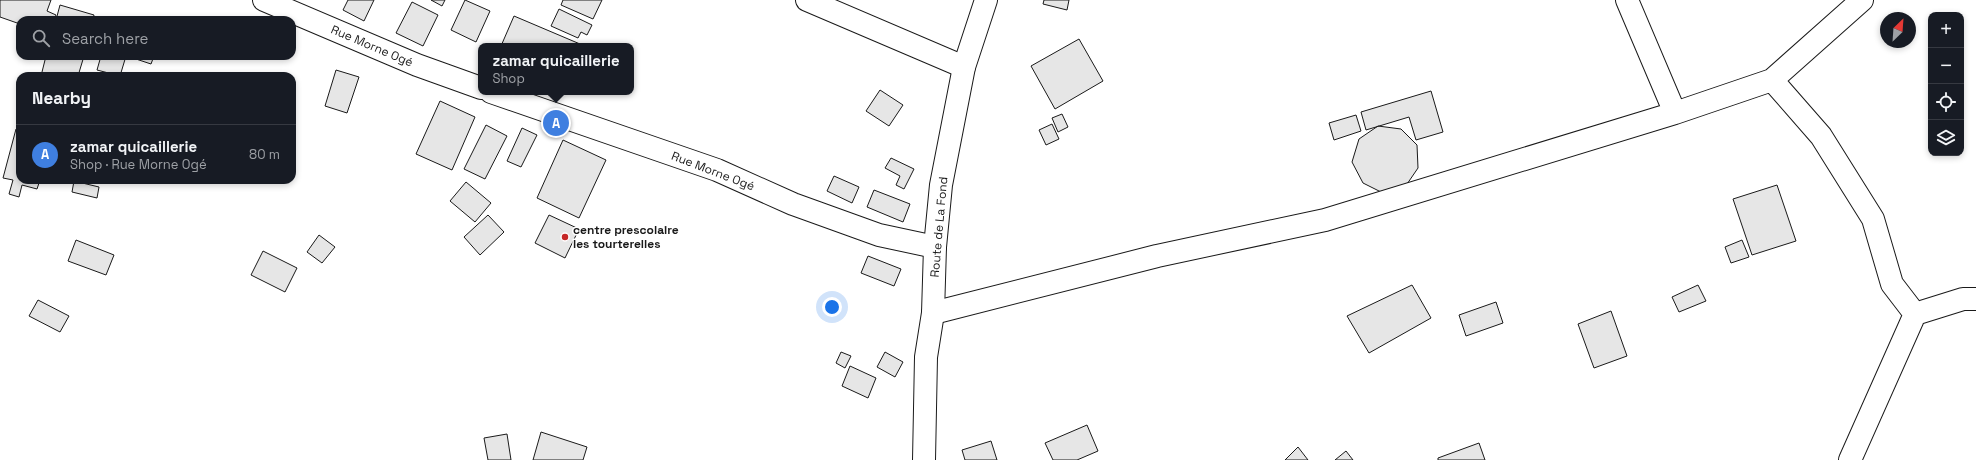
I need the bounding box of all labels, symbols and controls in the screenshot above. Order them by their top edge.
north arrow [1880,12,1916,48]
map controls [1928,12,1964,156]
button: + [1928,12,1964,48]
search box [16,16,296,60]
street label: Rue Morne Ogé [328,21,416,71]
icon: search [30,27,52,49]
text: Search here [62,29,148,48]
popup [478,43,634,95]
button: − [1928,48,1964,84]
text: zamar quicaillerie [492,51,620,70]
text: Shop [492,70,525,87]
button: locate [1928,84,1964,120]
text: Nearby [32,87,91,109]
pin: A [543,108,569,138]
button: layers [1928,120,1964,156]
text: zamar quicaillerie [70,137,197,156]
text: A [41,146,49,163]
text: 80 m [249,146,280,163]
street label: Rue Morne Ogé [669,148,757,194]
text: Shop · Rue Morne Ogé [70,156,207,173]
street label: Route de La Fond [927,176,951,278]
place label: centre prescolaire les tourterelles [573,222,679,252]
marker: centre prescolaire les tourterelles [560,232,570,242]
your location [822,297,842,317]

